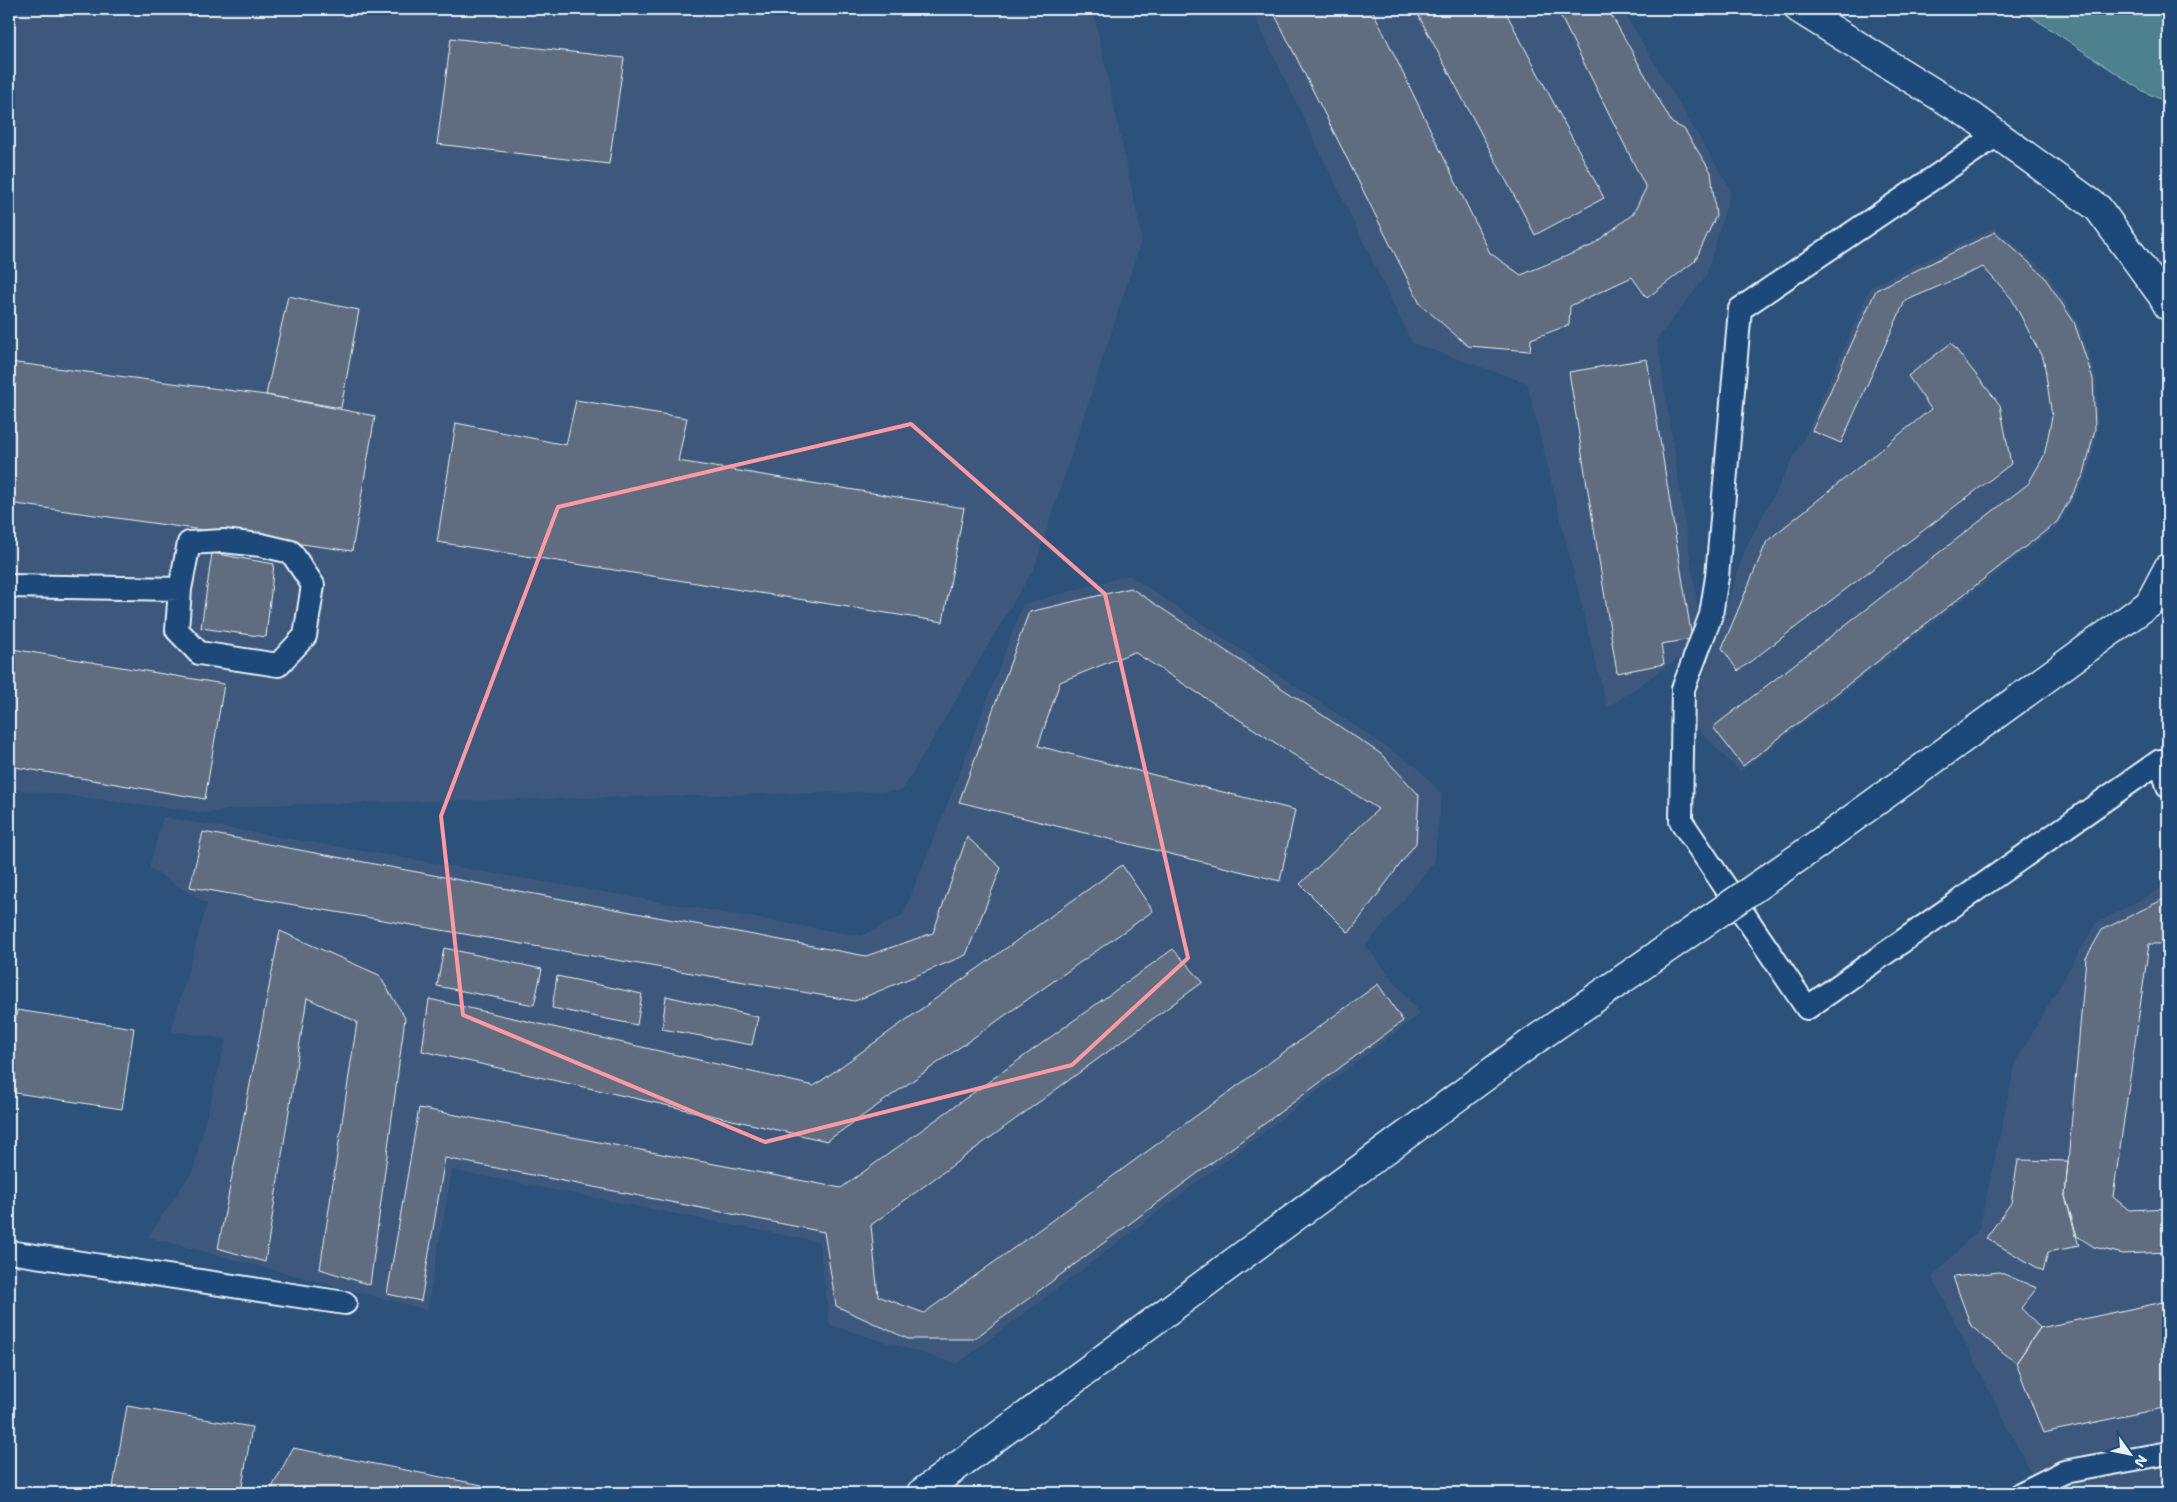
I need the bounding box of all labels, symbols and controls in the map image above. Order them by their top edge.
north arrow [2104,1430,2154,1480]
text: N [2130,1452,2151,1471]

